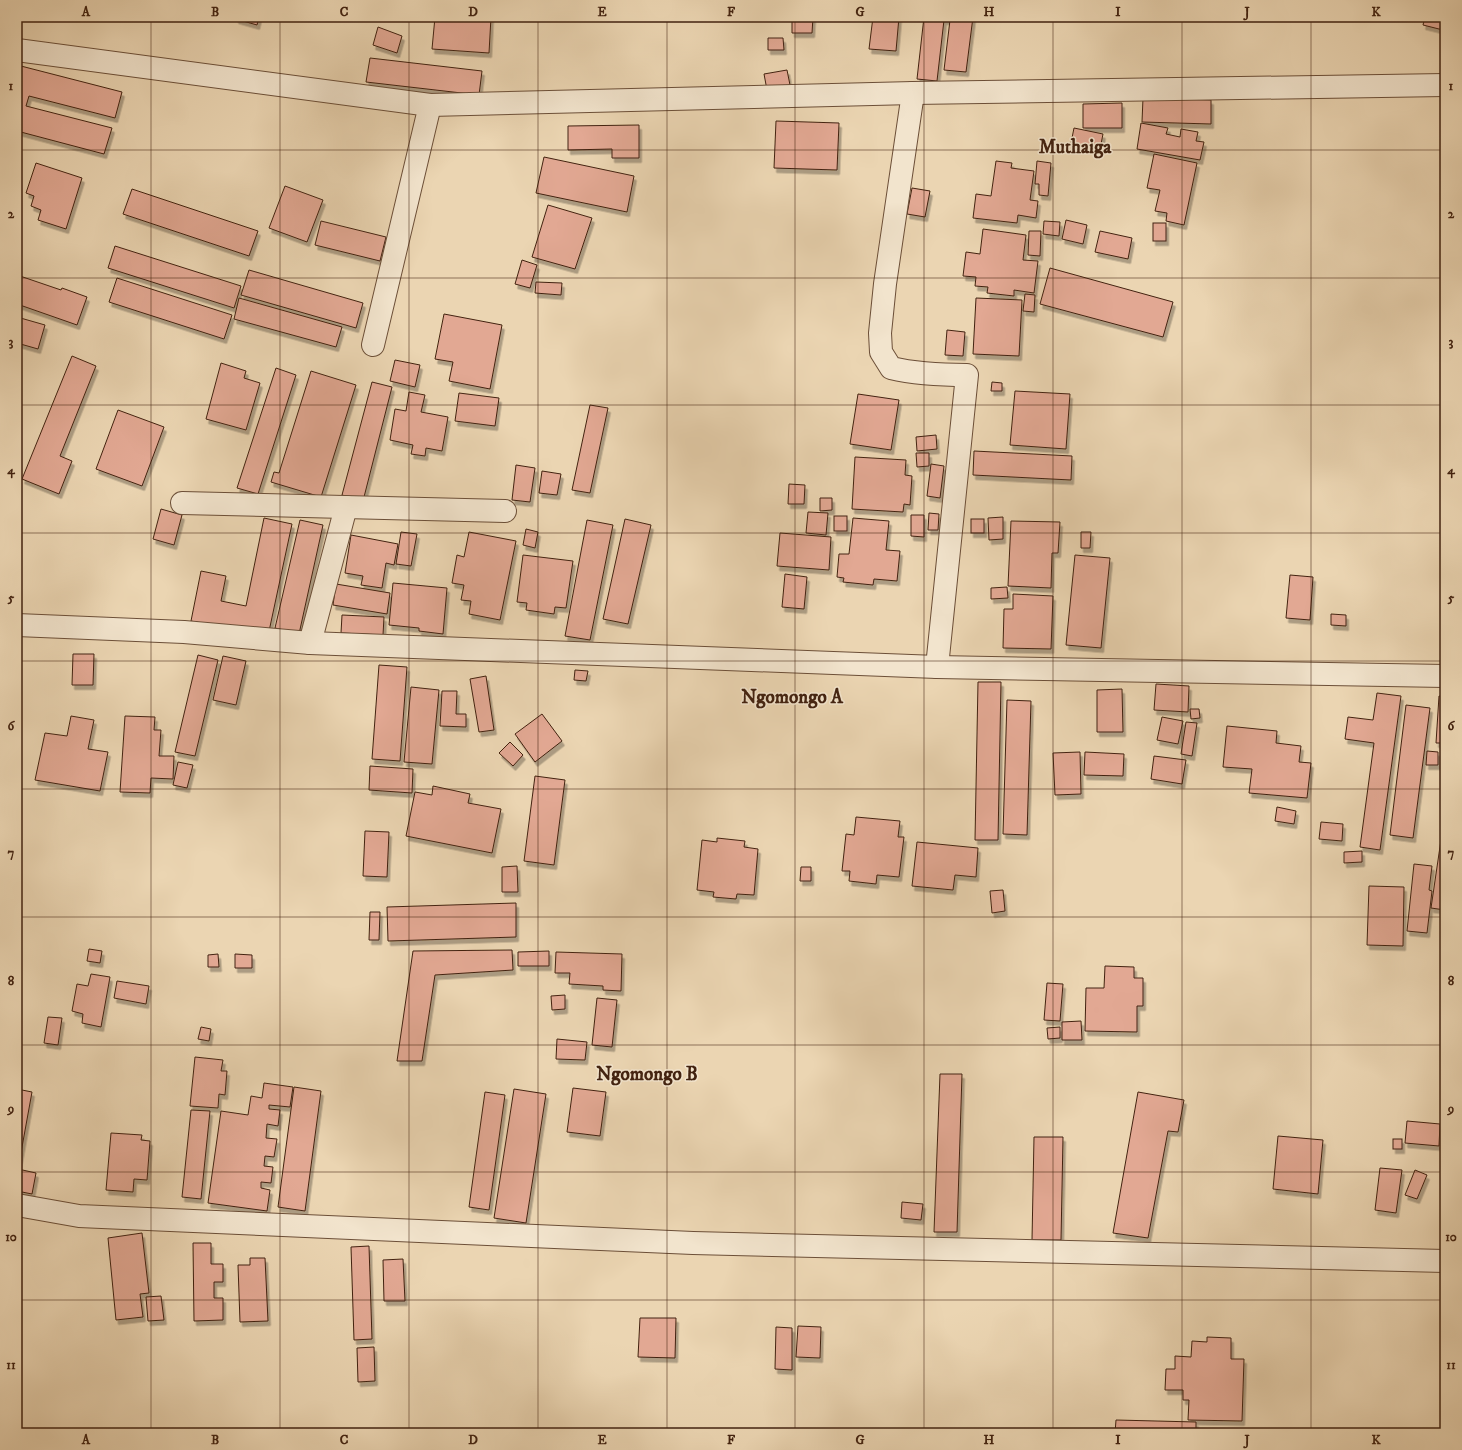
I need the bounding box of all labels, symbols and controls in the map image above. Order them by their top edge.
text: A [81,4,91,20]
text: B [211,4,219,20]
text: C [340,4,349,20]
text: D [468,4,478,20]
text: E [597,4,607,20]
text: F [727,4,736,20]
text: G [855,4,865,20]
text: H [984,4,995,20]
text: I [1115,4,1121,20]
text: J [1242,4,1250,21]
text: K [1371,4,1381,20]
text: 1 [9,78,14,94]
text: 1 [1449,78,1454,94]
district label: Muthaiga [1039,136,1112,159]
text: 2 [8,206,15,222]
text: 2 [1448,206,1455,222]
text: 3 [9,334,14,350]
text: 3 [1449,334,1454,350]
text: 4 [6,462,15,479]
text: 4 [1446,462,1455,479]
text: 5 [7,590,15,606]
text: 5 [1447,590,1455,606]
district label: Ngomongo A [741,686,844,709]
text: 6 [8,718,16,734]
text: 6 [1448,718,1456,734]
text: 7 [8,845,15,861]
text: 7 [1448,845,1455,861]
text: 8 [8,973,15,989]
text: 8 [1448,973,1455,989]
district label: Ngomongo B [596,1063,698,1086]
text: 9 [7,1101,14,1117]
text: 9 [1447,1101,1454,1117]
text: 10 [5,1229,17,1245]
text: 10 [1445,1229,1457,1245]
text: 11 [6,1357,16,1373]
text: 11 [1446,1357,1456,1373]
text: A [81,1432,91,1448]
text: B [211,1432,219,1448]
text: C [340,1432,349,1448]
text: D [468,1432,478,1448]
text: E [597,1432,607,1448]
text: F [727,1432,736,1448]
text: G [855,1432,865,1448]
text: H [984,1432,995,1448]
text: I [1115,1432,1121,1448]
text: J [1242,1432,1250,1449]
text: K [1371,1432,1381,1448]

